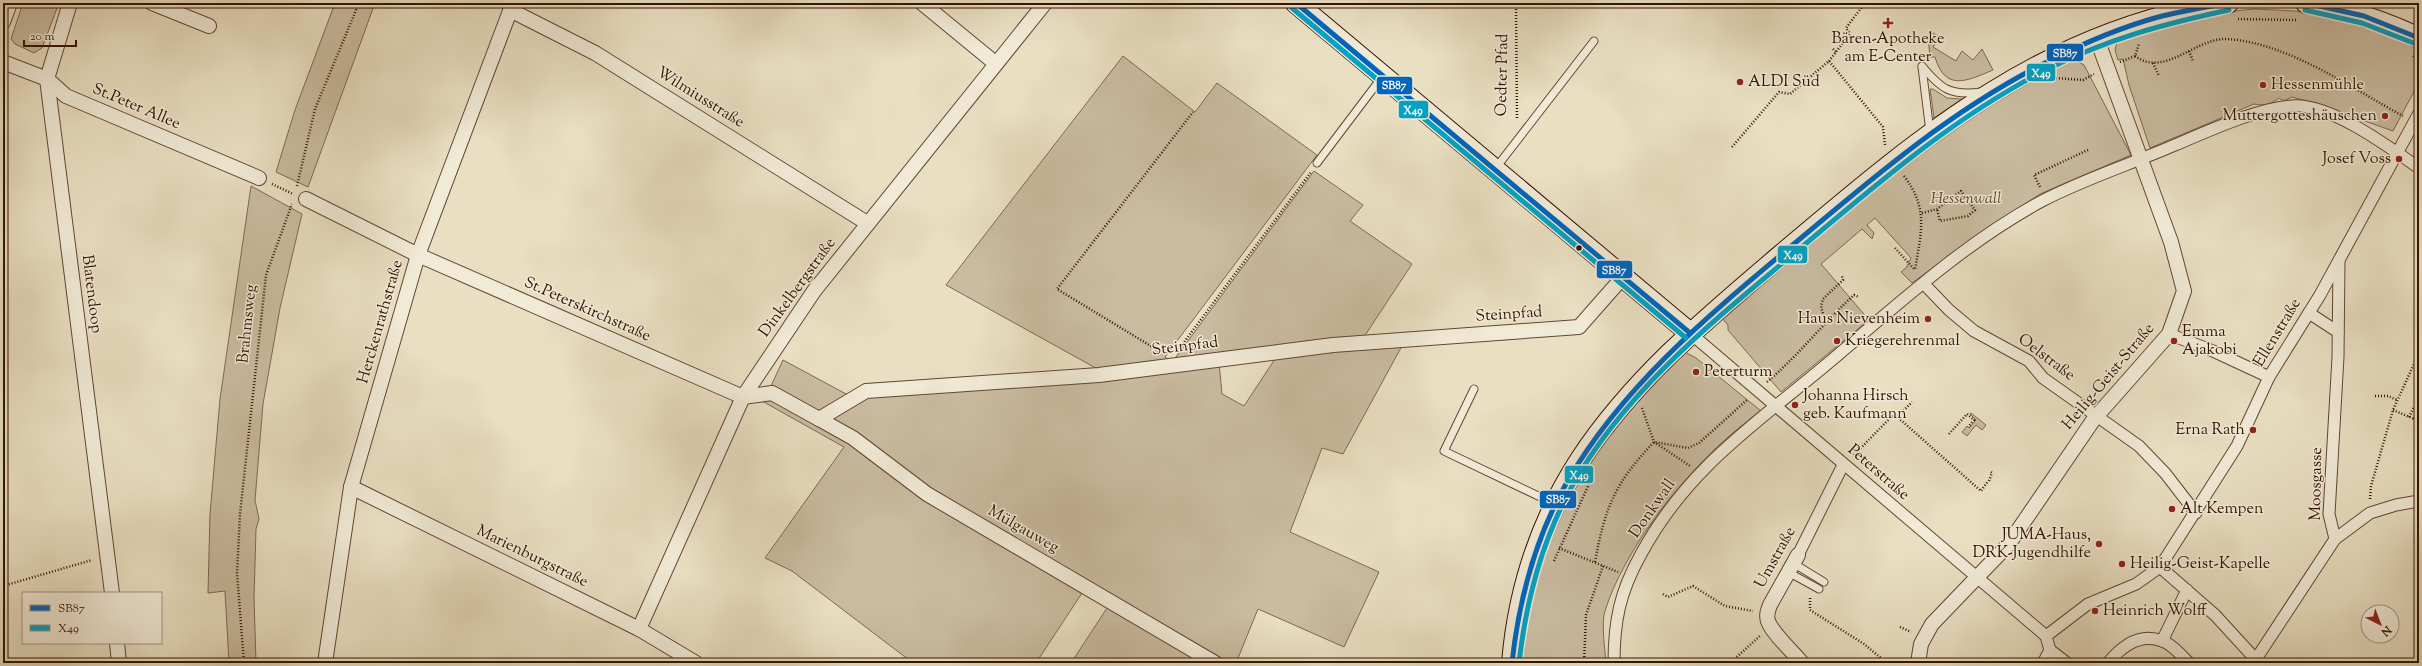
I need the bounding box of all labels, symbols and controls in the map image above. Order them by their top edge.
marker: Bären-Apotheke am E-Center [1883,18,1893,28]
scale bar [24,22,76,48]
text: 20 m [30,28,55,46]
place label: Bären-Apotheke am E-Center [1832,28,1944,69]
street label: Oedter Pfad [1491,33,1515,117]
line badge: SB87 [2046,43,2084,62]
text: SB87 [2053,46,2078,62]
street label: Wilmiusstraße [651,62,749,134]
line badge: X49 [2026,63,2056,82]
text: X49 [2030,66,2051,82]
place label: ALDI Süd [1748,71,1820,94]
place label: Hessenmühle [2271,74,2364,97]
line badge: SB87 [1376,76,1413,95]
marker: ALDI Süd [1735,77,1745,87]
street label: St.Peter Allee [88,78,184,136]
text: SB87 [1382,78,1407,94]
marker: Hessenmühle [2258,80,2268,90]
line badge: X49 [1398,100,1429,119]
text: X49 [1402,103,1423,119]
place label: Muttergotteshäuschen [2222,105,2378,128]
marker: Muttergotteshäuschen [2380,111,2390,121]
place label: Josef Voss [2321,148,2391,171]
marker: Josef Voss [2394,154,2404,164]
park label: Hessenwall [1931,188,2001,211]
street label: Dinkelbergstraße [754,233,842,343]
unlabelled marker [1574,243,1584,253]
line badge: X49 [1777,245,1808,264]
text: X49 [1782,248,1803,264]
street label: Blatendoop [75,253,107,335]
street label: Herckenrathstraße [352,258,410,386]
line badge: SB87 [1596,260,1633,279]
text: SB87 [1602,263,1627,279]
street label: St.Peterskirchstraße [520,272,654,348]
street label: Brahmsweg [232,283,264,365]
street label: Ellenstraße [2248,294,2308,372]
street label: Steinpfad [1475,301,1543,329]
place label: Haus Nievenheim [1798,308,1920,331]
marker: Haus Nievenheim [1923,314,1933,324]
street label: Heilig-Geist-Straße [2057,319,2161,435]
place label: Emma Ajakobi [2182,321,2237,362]
street label: Oelstraße [2013,329,2079,387]
place label: Kriegerehrenmal [1845,330,1960,353]
street label: Steinpfad [1150,332,1220,362]
marker: Kriegerehrenmal [1832,336,1842,346]
marker: Emma Ajakobi [2169,336,2179,346]
place label: Peterturm [1704,361,1773,384]
marker: Peterturm [1691,367,1701,377]
place label: Johanna Hirsch geb. Kaufmann [1802,385,1909,426]
marker: Johanna Hirsch geb. Kaufmann [1790,400,1800,410]
place label: Erna Rath [2176,419,2246,442]
marker: Erna Rath [2248,425,2258,435]
street label: Peterstraße [1842,439,1914,507]
street label: Moosgasse [2305,447,2329,521]
line badge: X49 [1564,465,1594,484]
text: X49 [1568,468,1589,484]
street label: Donkwall [1624,474,1682,543]
line badge: SB87 [1539,490,1577,509]
text: SB87 [1546,492,1571,508]
place label: Alt Kempen [2180,498,2264,521]
street label: Mülgauweg [983,500,1063,560]
marker: Alt Kempen [2167,504,2177,514]
street label: Marienburgstraße [472,520,592,594]
street label: Umstraße [1750,523,1802,593]
place label: JUMA-Haus, DRK-Jugendhilfe [1973,524,2091,565]
marker: JUMA-Haus, DRK-Jugendhilfe [2094,539,2104,549]
place label: Heilig-Geist-Kapelle [2130,553,2270,576]
marker: Heilig-Geist-Kapelle [2117,559,2127,569]
legend [22,592,162,644]
text: SB87 [58,600,85,618]
place label: Heinrich Wolff [2103,600,2208,623]
north arrow [2360,604,2400,644]
marker: Heinrich Wolff [2090,606,2100,616]
text: X49 [58,620,79,638]
text: N [2377,621,2395,640]

